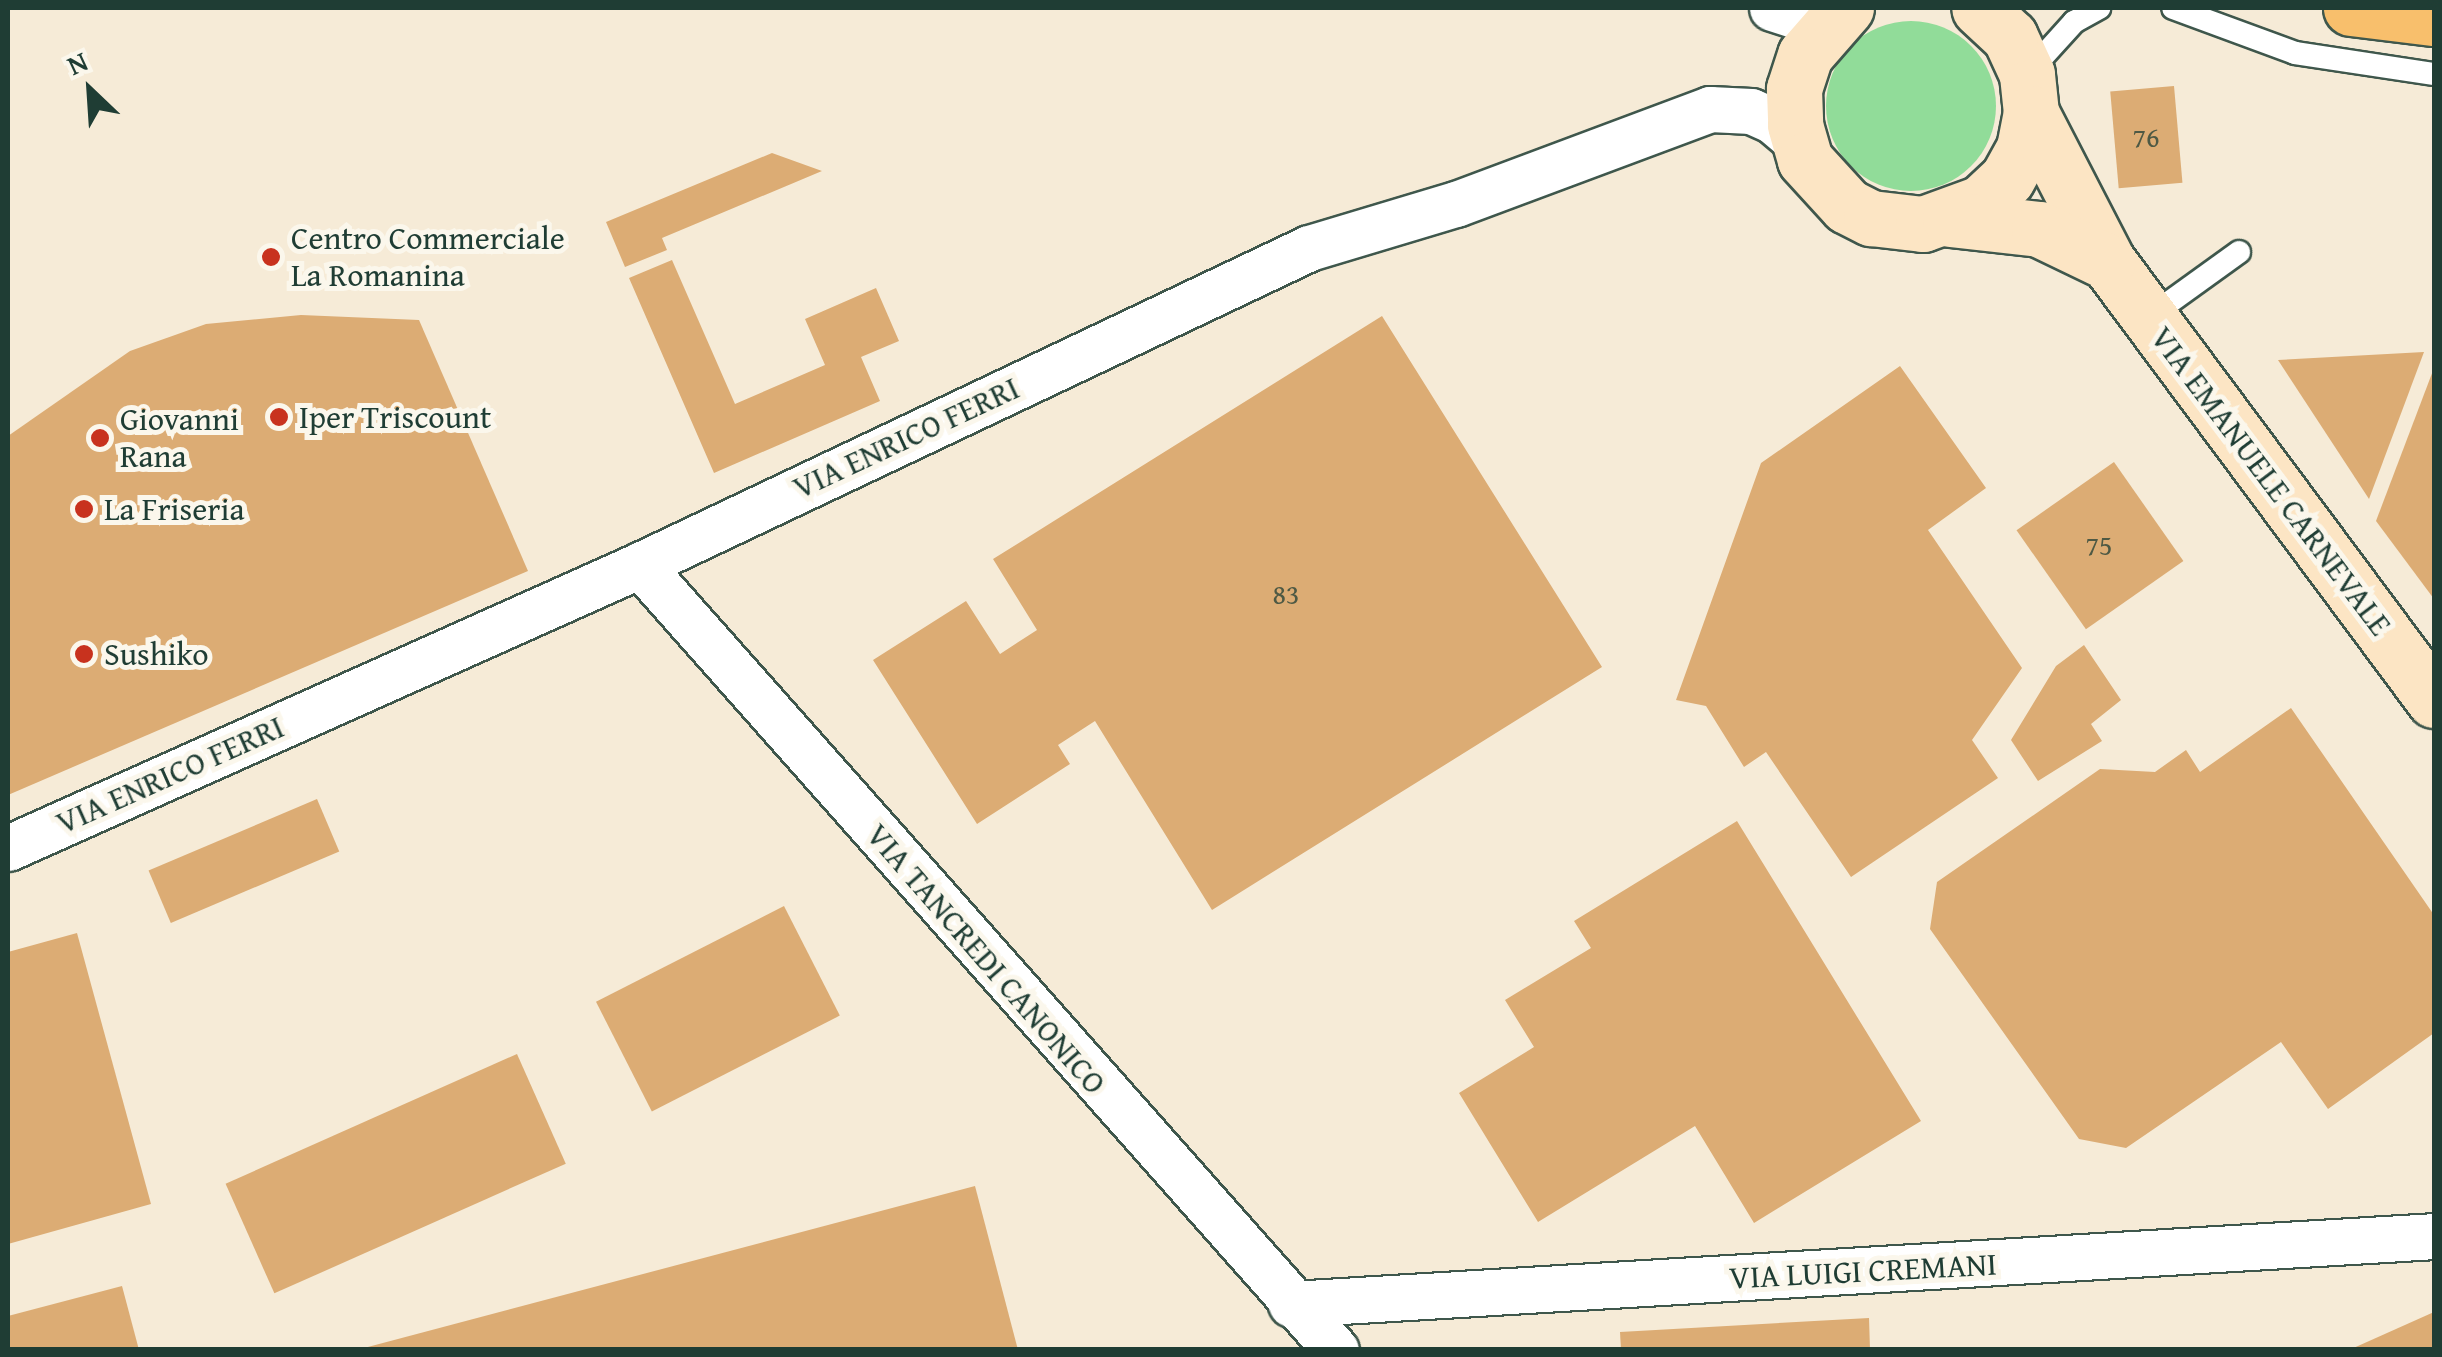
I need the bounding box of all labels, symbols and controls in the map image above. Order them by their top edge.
north arrow [40,40,140,140]
text: N [60,40,94,85]
house number: 76 [2133,120,2159,154]
place label: Centro Commerciale La Romanina [291,220,565,295]
marker: Centro Commerciale La Romanina [260,246,282,268]
street label: VIA EMANUELE CARNEVALE [2142,319,2400,643]
street label: VIA ENRICO FERRI [787,369,1025,507]
place label: Iper Triscount [299,398,491,436]
place label: Giovanni Rana [120,401,239,476]
marker: Iper Triscount [268,406,290,428]
marker: Giovanni Rana [89,427,111,449]
place label: La Friseria [104,490,245,528]
marker: La Friseria [73,498,95,520]
house number: 75 [2086,528,2112,562]
house number: 83 [1273,577,1299,611]
place label: Sushiko [104,635,209,673]
marker: Sushiko [73,643,95,665]
street label: VIA ENRICO FERRI [50,708,290,842]
street label: VIA TANCREDI CANONICO [858,816,1114,1102]
street label: VIA LUIGI CREMANI [1728,1245,1998,1297]

